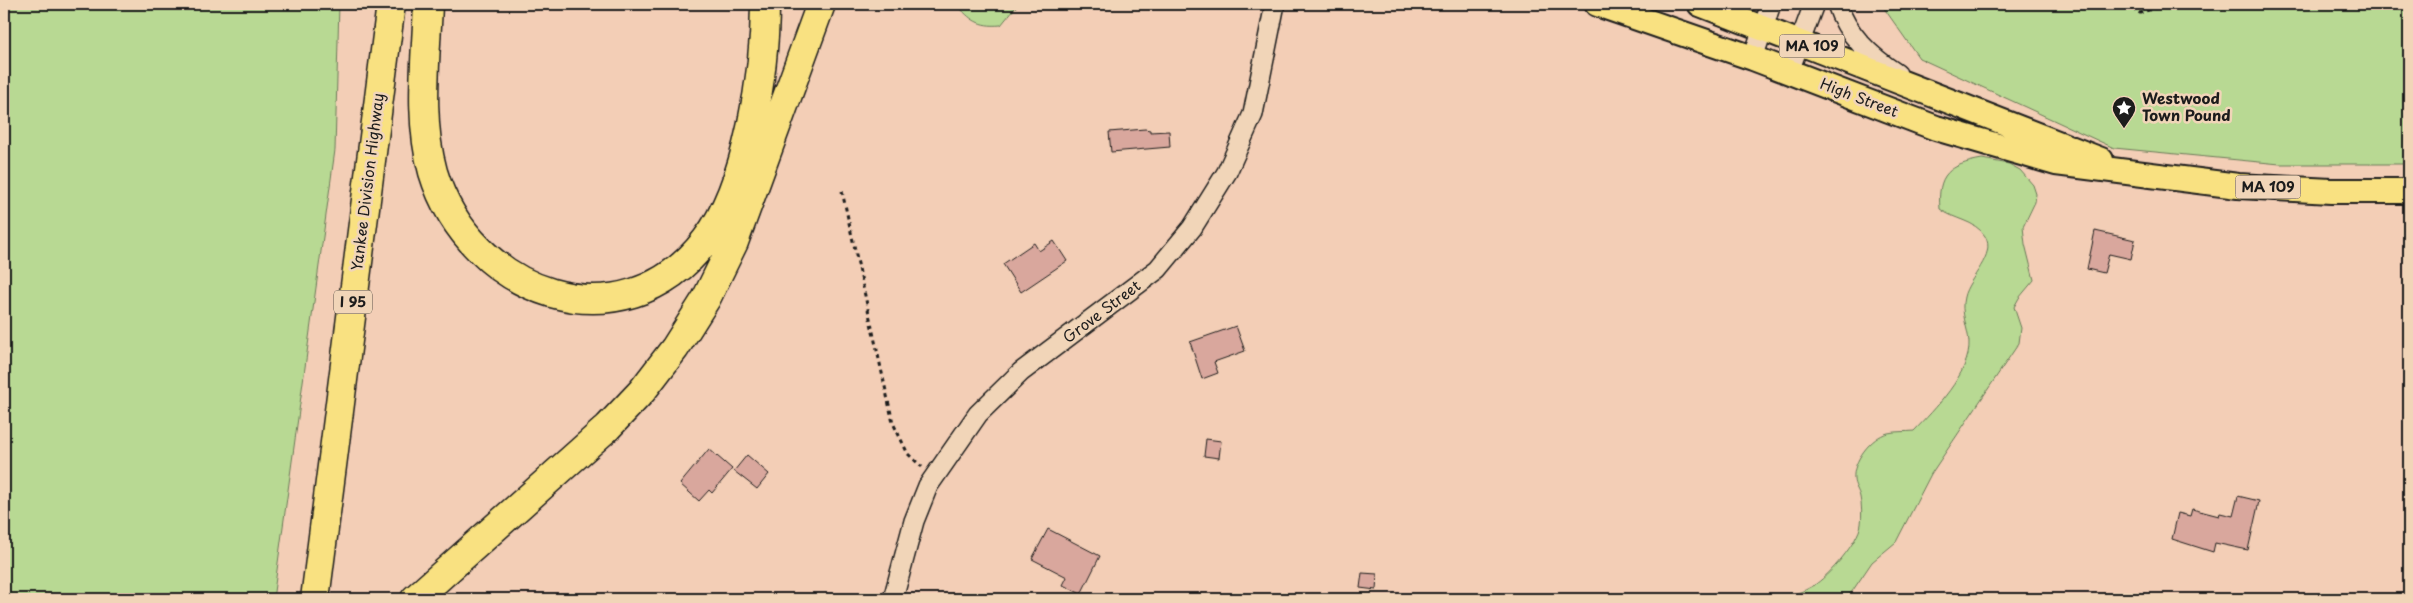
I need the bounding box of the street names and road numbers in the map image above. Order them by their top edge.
road number: MA 109 [1780,34,1844,58]
street label: High Street [1817,71,1902,122]
street label: Yankee Division Highway [344,92,389,272]
road number: MA 109 [2236,176,2300,198]
street label: Grove Street [1057,274,1145,348]
road number: I 95 [334,290,372,314]

